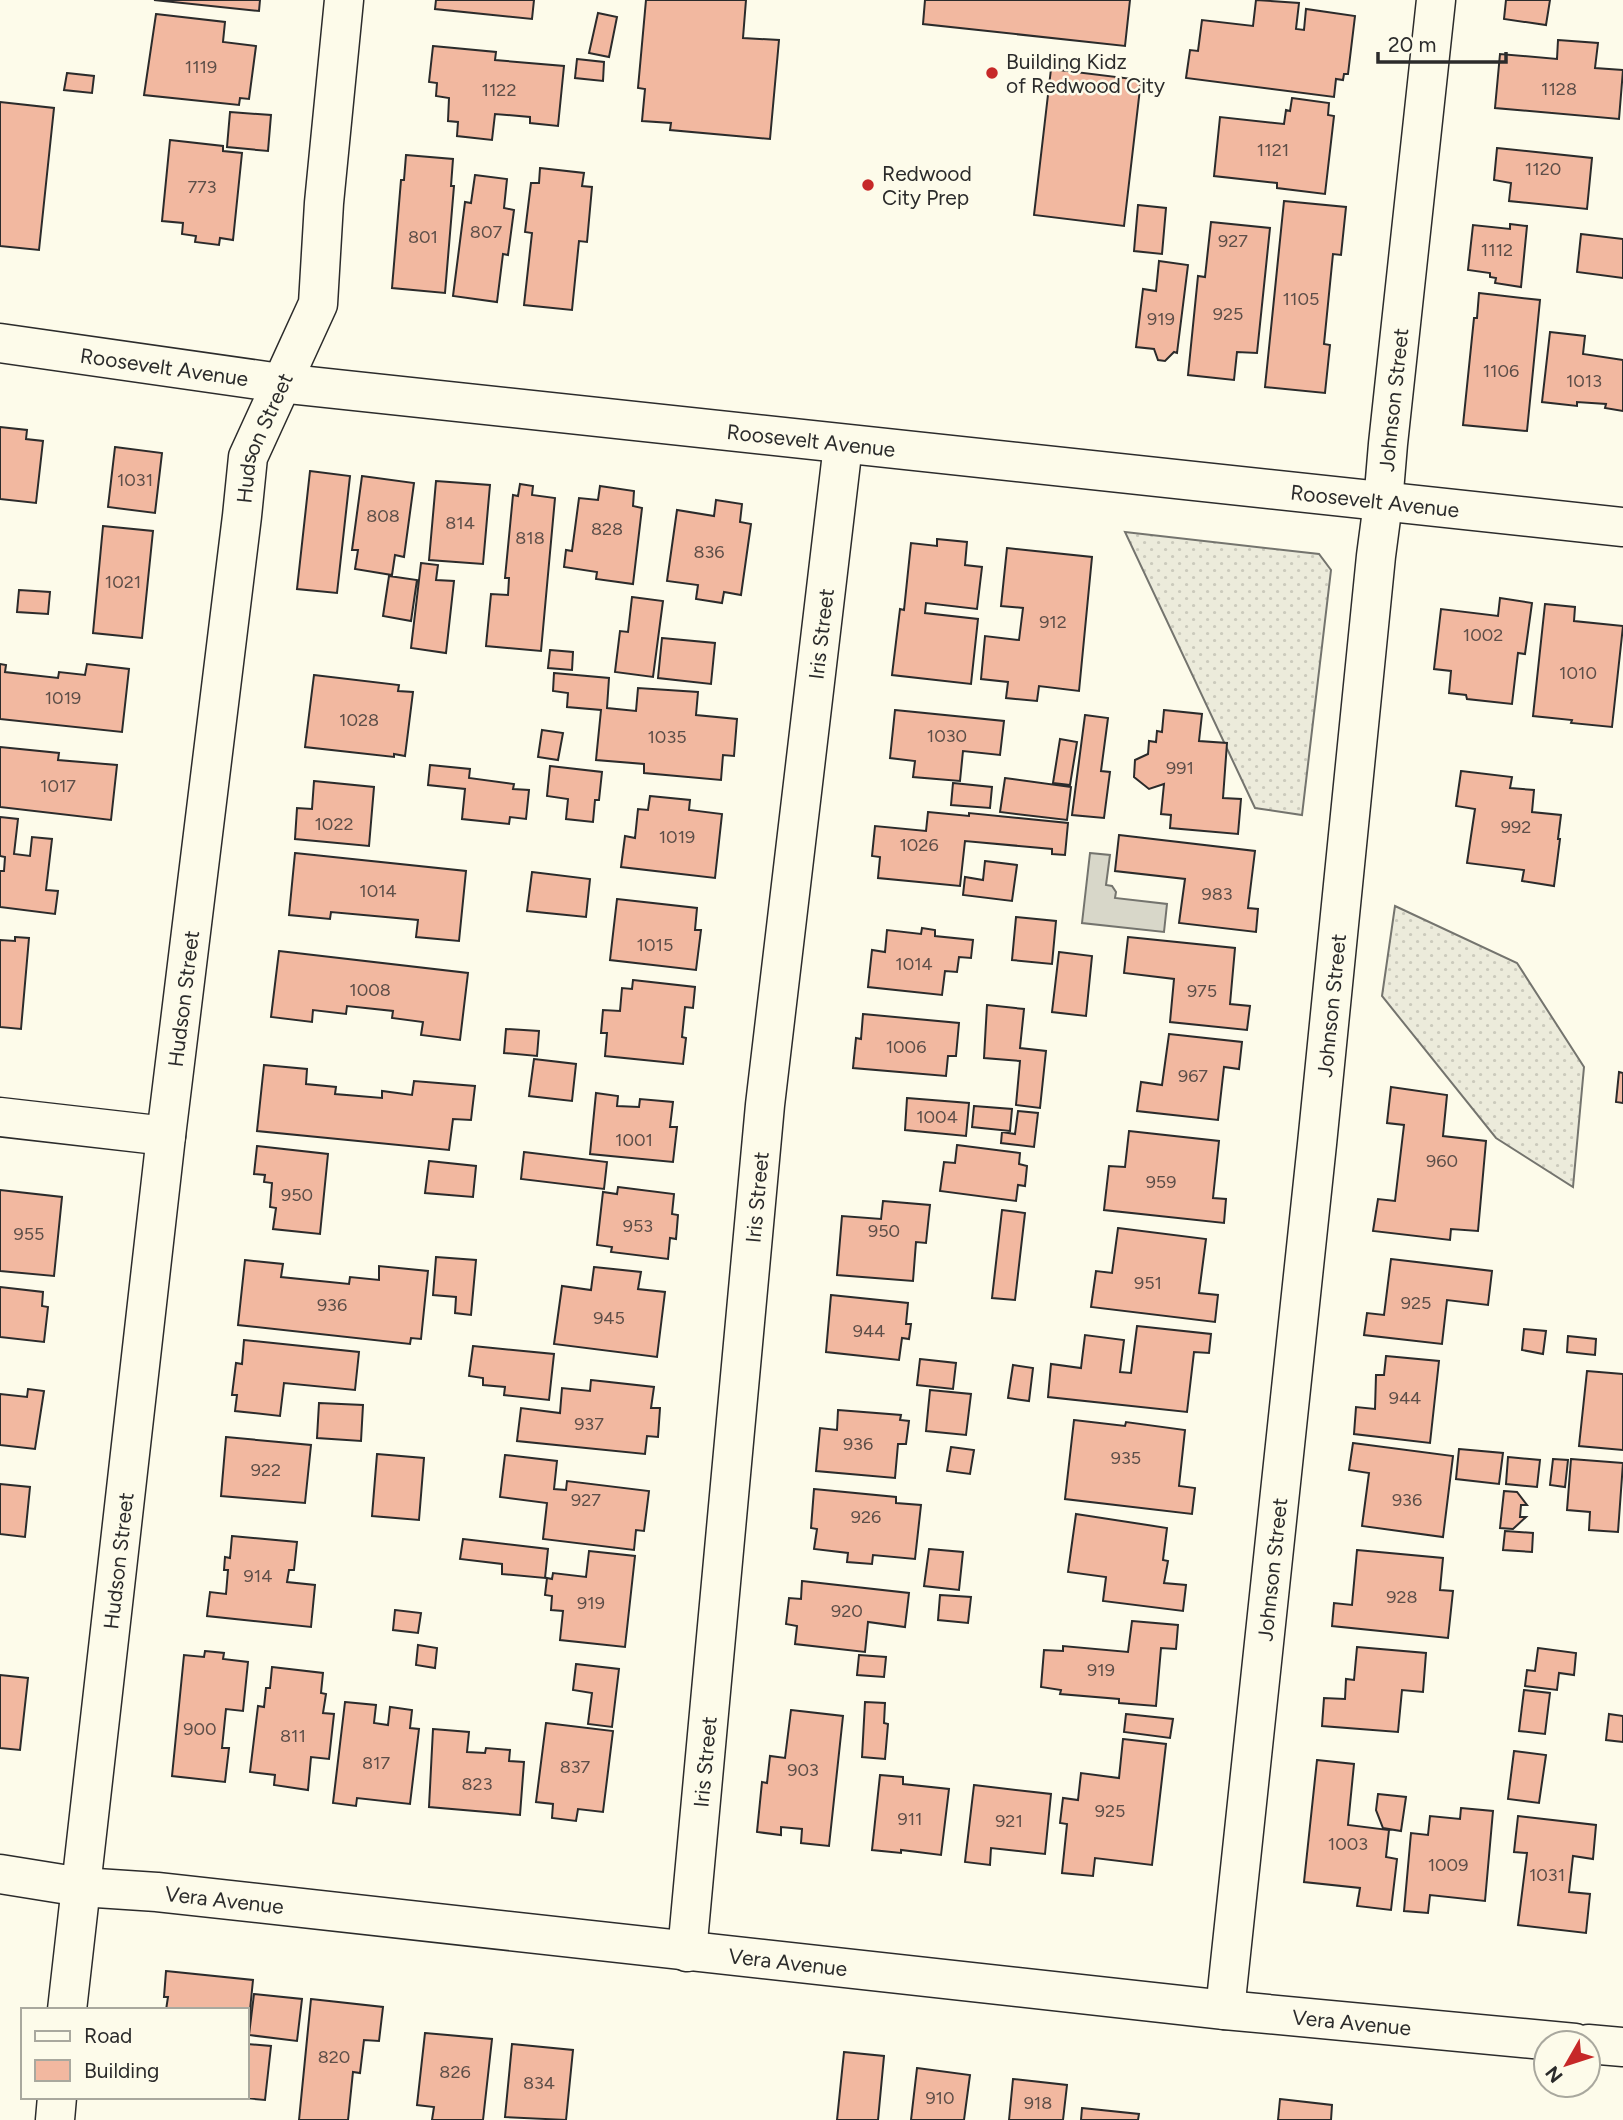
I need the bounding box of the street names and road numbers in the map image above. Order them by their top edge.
street label: Johnson Street [1373,327,1413,473]
street label: Roosevelt Avenue [79,342,250,391]
street label: Hudson Street [231,369,297,504]
street label: Roosevelt Avenue [726,418,897,461]
street label: Roosevelt Avenue [1289,479,1460,522]
street label: Iris Street [803,587,838,681]
street label: Hudson Street [162,929,204,1068]
street label: Johnson Street [1311,933,1351,1079]
street label: Iris Street [740,1150,773,1244]
street label: Hudson Street [98,1491,138,1631]
street label: Johnson Street [1252,1496,1292,1642]
street label: Iris Street [688,1715,721,1809]
street label: Vera Avenue [164,1880,285,1918]
street label: Vera Avenue [727,1943,849,1981]
street label: Vera Avenue [1291,2004,1412,2040]

